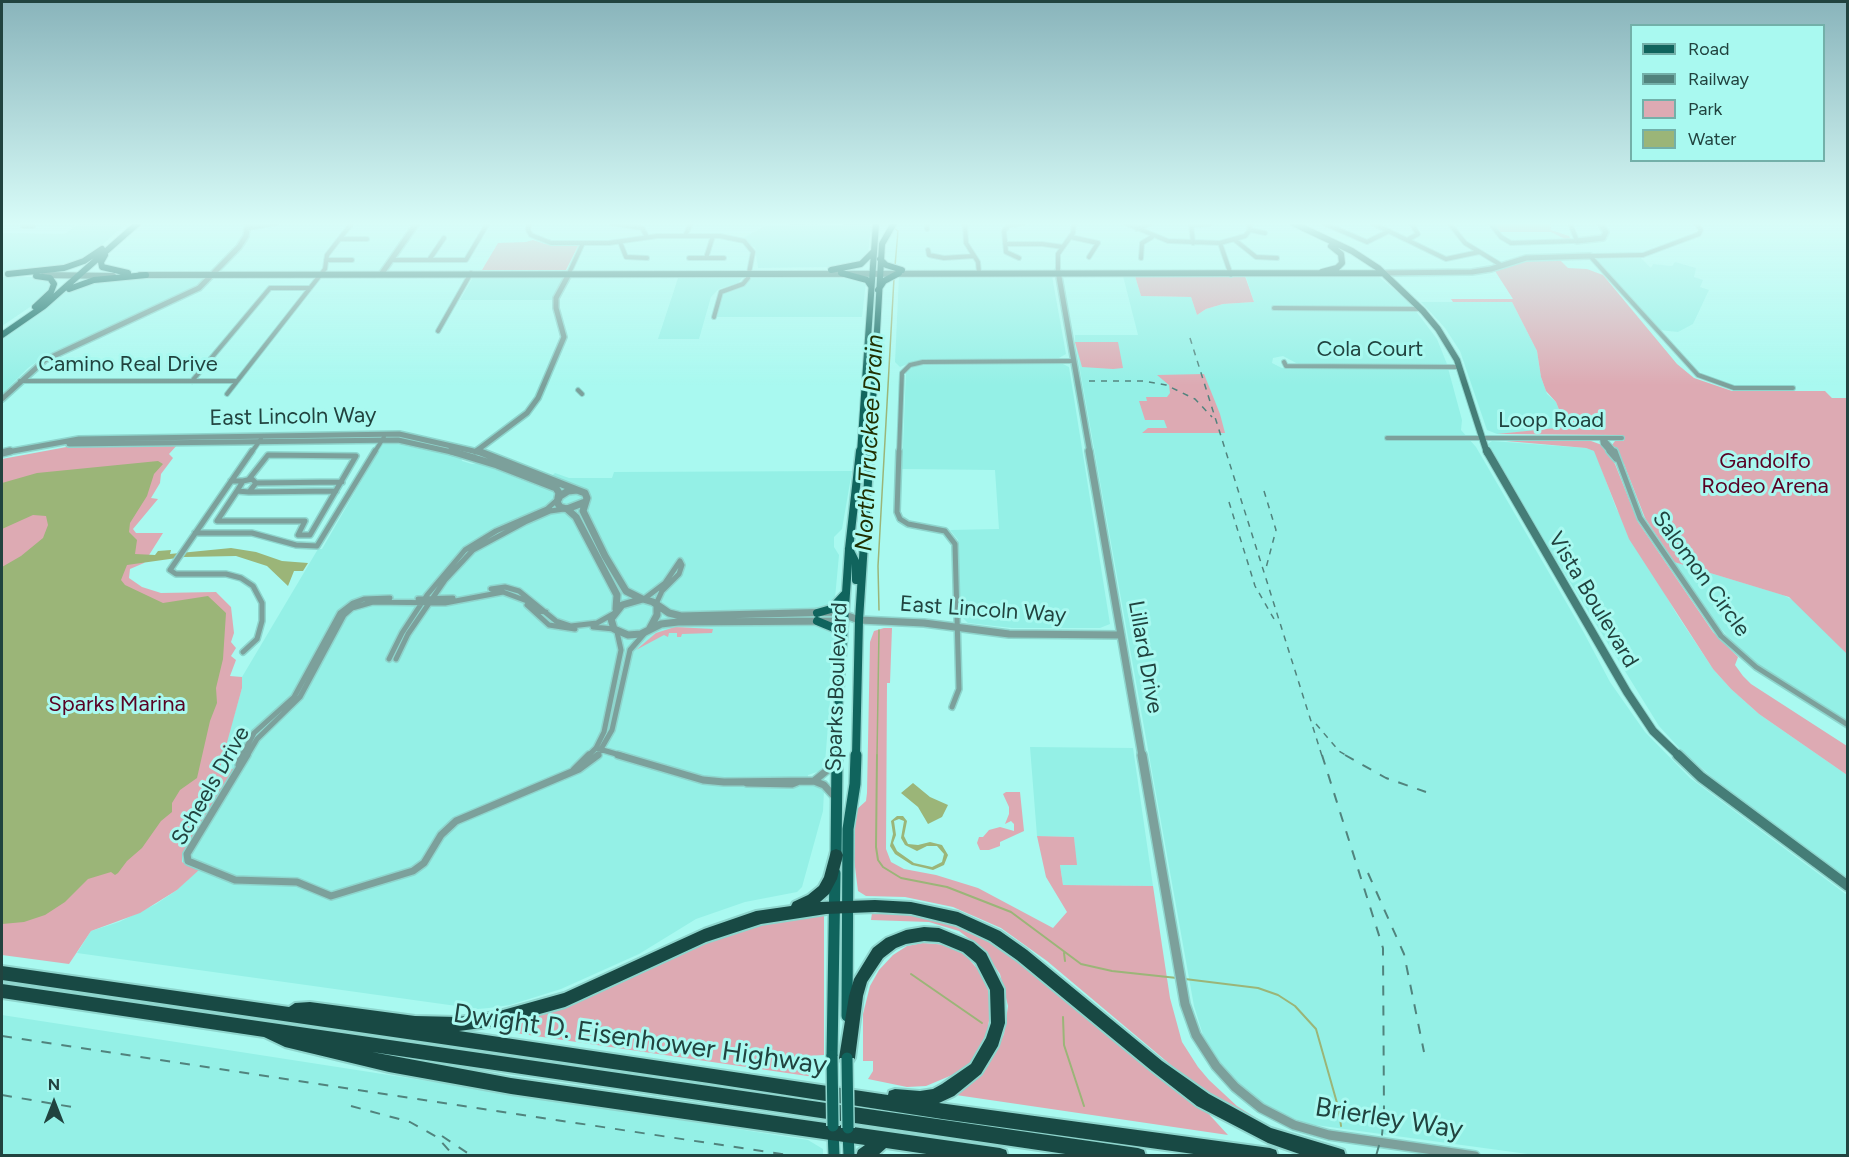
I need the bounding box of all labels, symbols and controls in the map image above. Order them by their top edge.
legend [1630,24,1825,162]
text: Road [1688,38,1729,60]
text: Railway [1688,68,1749,90]
text: Park [1688,98,1722,120]
text: Water [1688,128,1736,150]
water label: North Truckee Drain [850,334,890,552]
street label: Cola Court [1317,337,1423,363]
street label: Camino Real Drive [38,352,218,378]
street label: East Lincoln Way [209,402,377,432]
street label: Loop Road [1498,408,1604,434]
park label: Gandolfo Rodeo Arena [1701,449,1829,500]
street label: Salomon Circle [1647,506,1755,642]
street label: Vista Boulevard [1542,528,1644,672]
street label: East Lincoln Way [899,591,1067,629]
street label: Lillard Drive [1122,599,1168,715]
street label: Sparks Boulevard [821,602,853,772]
park label: Sparks Marina [48,692,186,718]
street label: Scheels Drive [166,722,256,850]
street label: Dwight D. Eisenhower Highway [451,998,829,1082]
north arrow [24,1073,84,1133]
text: N [48,1075,60,1094]
street label: Brierley Way [1313,1091,1465,1147]

